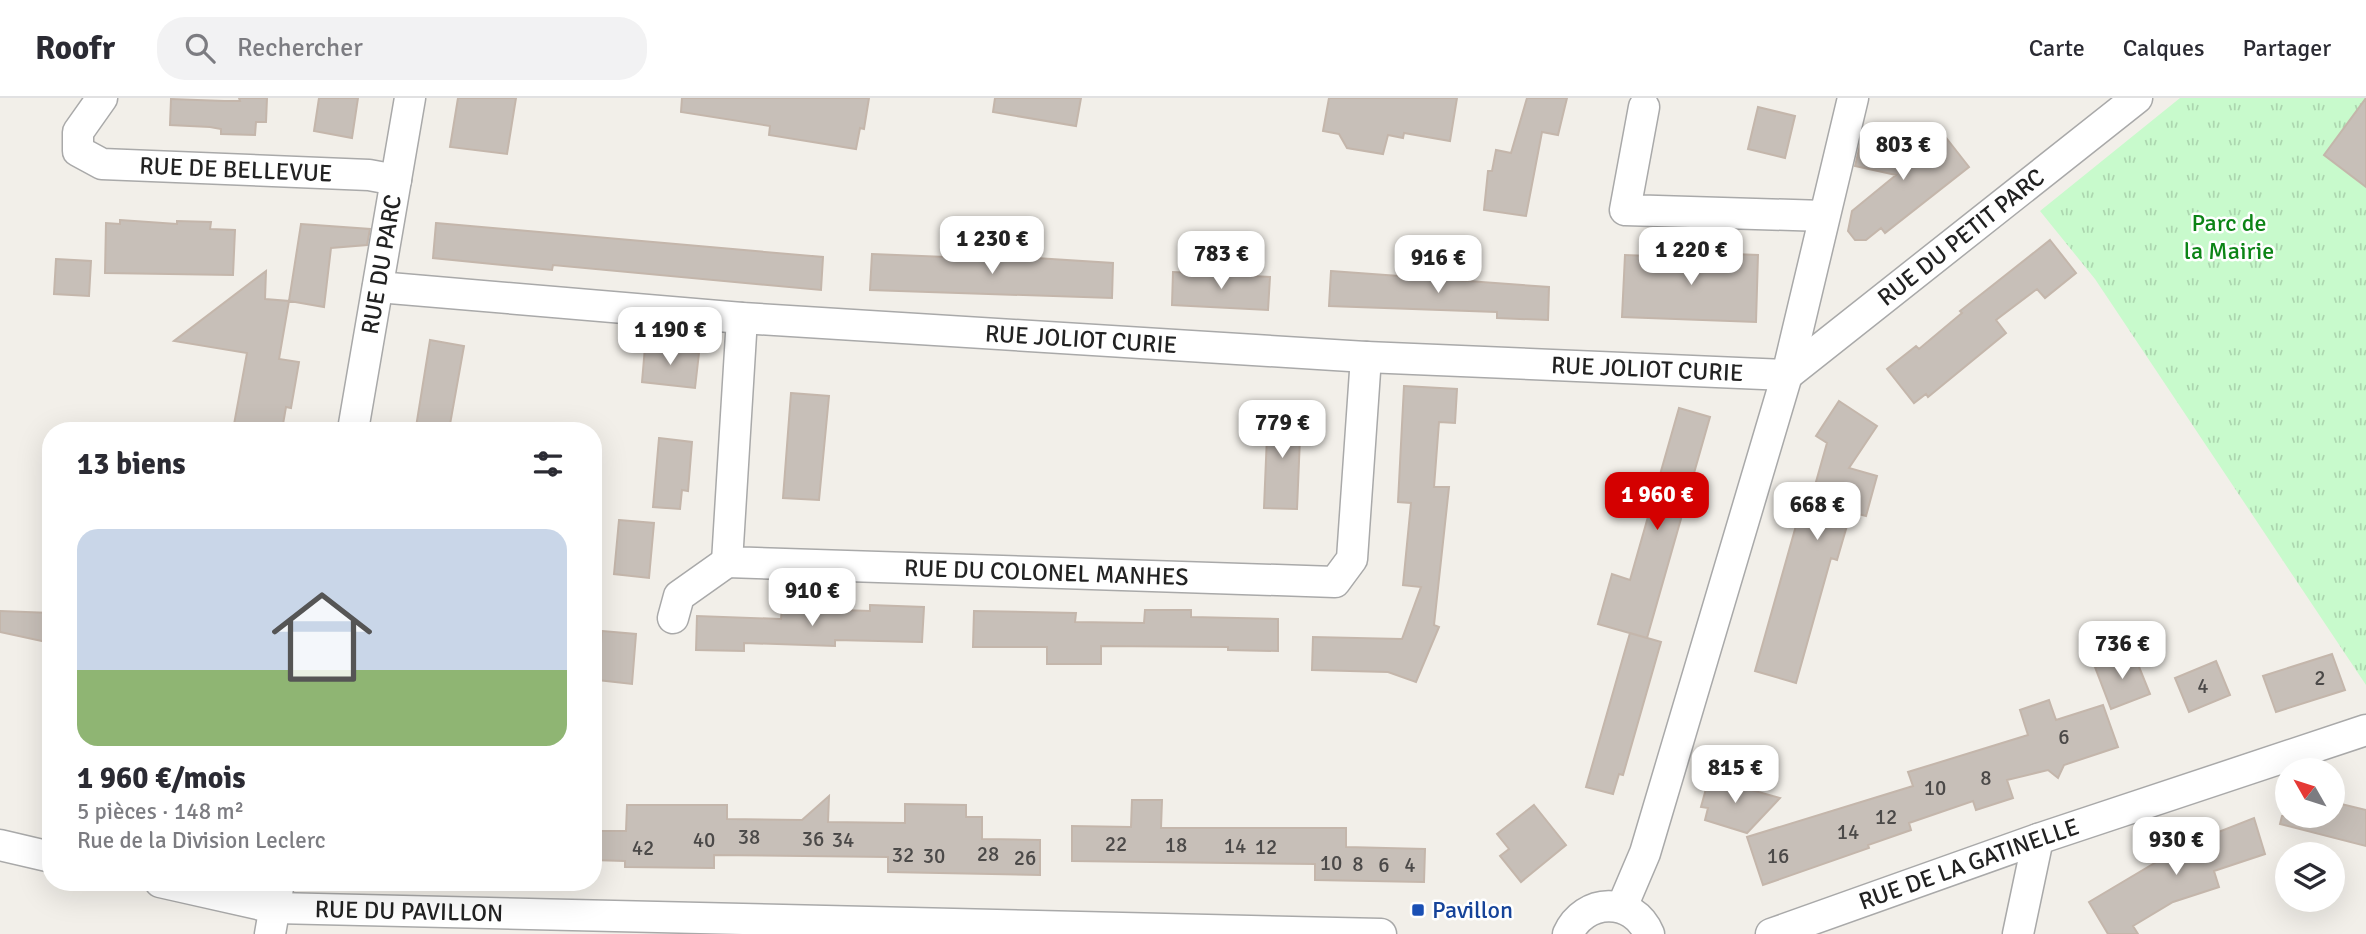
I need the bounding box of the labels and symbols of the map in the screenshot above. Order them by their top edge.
pin: 803 € [1854,122,1952,182]
street label: RUE DE BELLEVUE [139,151,333,188]
street label: RUE DU PETIT PARC [1872,162,2051,312]
street label: RUE DU PARC [355,192,408,337]
park label: Parc de la Mairie [2184,208,2274,266]
pin: 1 230 € [927,216,1057,276]
pin: 1 220 € [1626,228,1756,287]
pin: 783 € [1172,232,1270,291]
pin: 916 € [1389,236,1487,295]
pin: 1 190 € [605,308,735,367]
street label: RUE JOLIOT CURIE [984,318,1178,360]
street label: RUE JOLIOT CURIE [1550,350,1744,388]
pin: 779 € [1233,400,1331,460]
pin: 1 960 € [1592,472,1722,532]
pin: 668 € [1768,482,1866,542]
street label: RUE DU COLONEL MANHES [904,553,1189,592]
pin: 910 € [763,568,861,628]
pin: 736 € [2073,622,2171,681]
house number: 2 [2314,665,2326,691]
house number: 4 [2197,673,2209,699]
house number: 6 [2058,724,2070,750]
pin: 815 € [1686,746,1784,805]
north arrow [2275,758,2345,828]
house number: 8 [1980,765,1992,791]
house number: 10 [1924,775,1946,801]
house number: 12 [1875,804,1897,830]
street label: RUE DE LA GATINELLE [1855,811,2083,917]
pin: 930 € [2127,818,2225,877]
house number: 14 [1837,819,1859,845]
house number: 38 [738,824,760,850]
house number: 36 [802,826,824,852]
house number: 40 [693,827,715,853]
house number: 34 [832,827,854,853]
house number: 22 [1105,831,1127,857]
house number: 18 [1165,832,1187,858]
house number: 14 [1224,833,1246,859]
house number: 12 [1255,834,1277,860]
house number: 42 [632,835,654,861]
house number: 28 [977,841,999,867]
house number: 32 [892,842,914,868]
house number: 30 [923,843,945,869]
house number: 16 [1767,843,1789,869]
house number: 26 [1014,845,1036,871]
house number: 10 [1320,850,1342,876]
house number: 8 [1352,851,1364,877]
house number: 6 [1378,852,1390,878]
house number: 4 [1404,852,1416,878]
street label: RUE DU PAVILLON [314,894,504,928]
place label: Pavillon [1432,895,1513,925]
marker: Pavillon [1410,902,1426,918]

